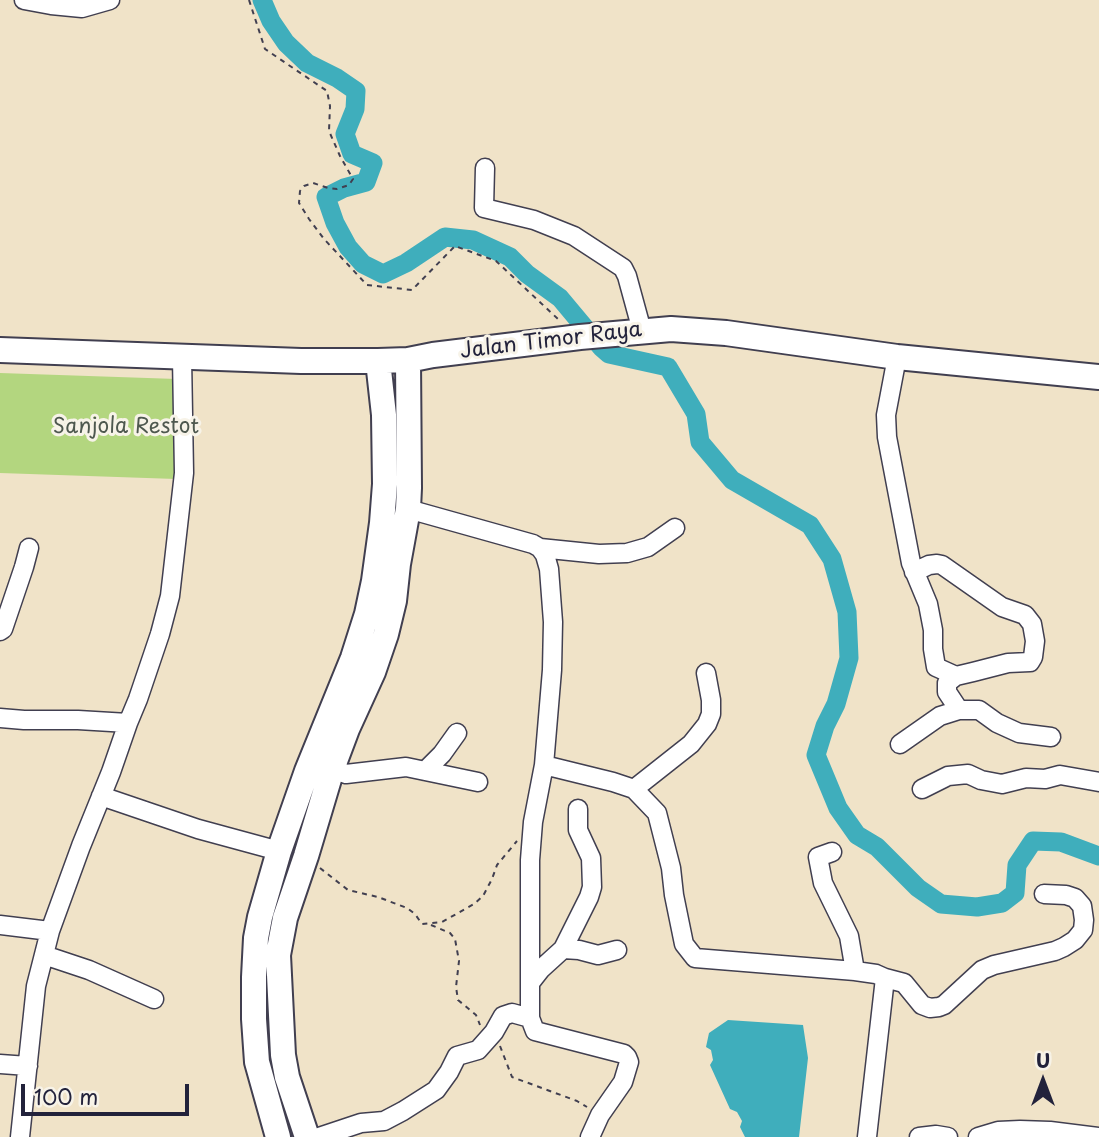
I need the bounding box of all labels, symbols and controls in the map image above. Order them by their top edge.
street label: Jalan Timor Raya [459,317,643,365]
park label: Sanjola Restot [53,414,199,440]
north arrow [1008,1046,1078,1116]
text: U [1036,1046,1050,1074]
scale bar [24,1070,192,1114]
text: 100 m [34,1080,98,1112]

